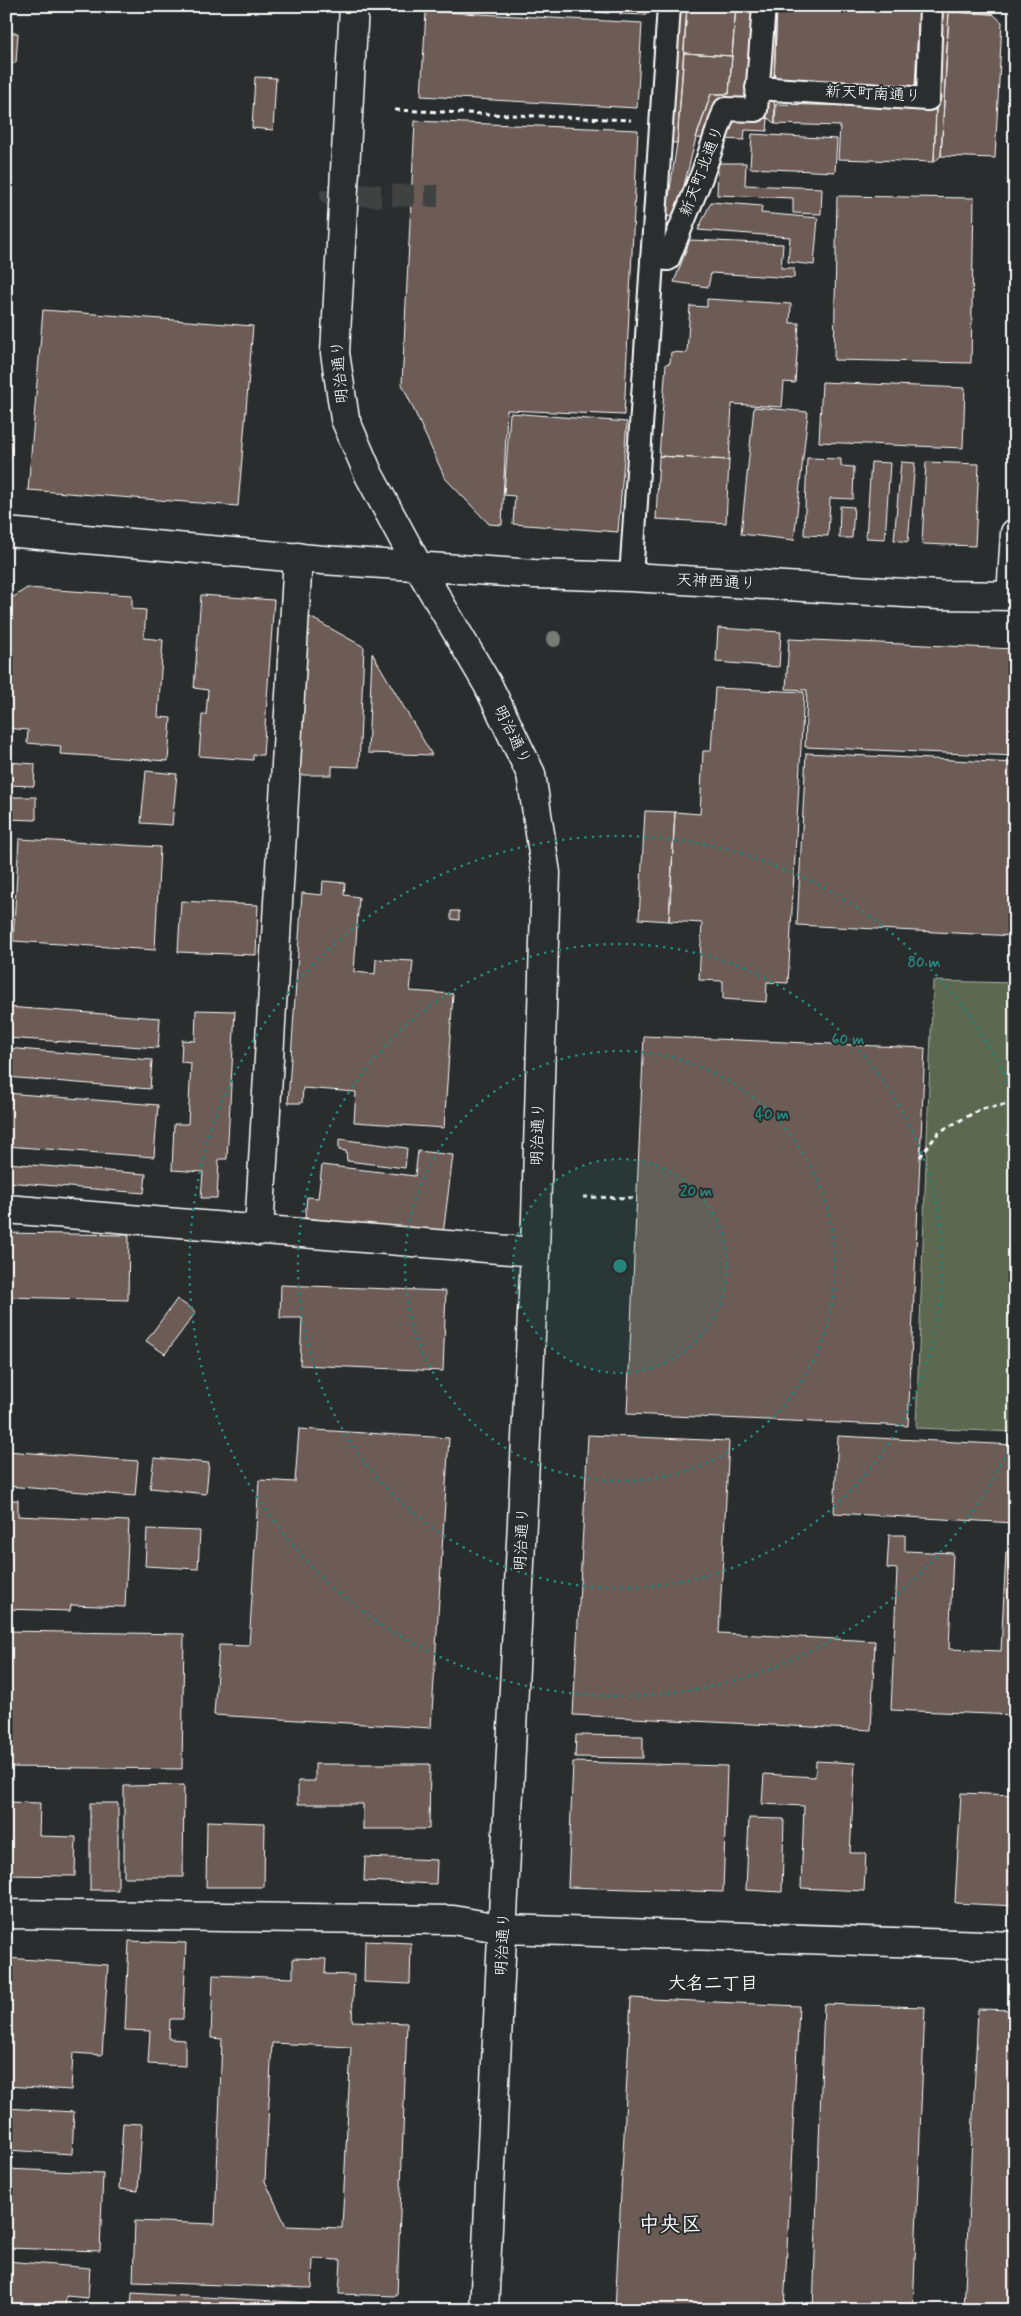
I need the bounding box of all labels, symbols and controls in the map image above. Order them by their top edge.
street label: 新天町南通り [825,81,921,107]
street label: 新天町北通り [675,122,729,220]
street label: 明治通り [327,339,353,405]
street label: 天神西通り [675,569,757,595]
street label: 明治通り [489,702,535,768]
text: 80 m [907,953,941,973]
text: 60 m [832,1030,864,1050]
street label: 明治通り [526,1102,550,1166]
text: 40 m [755,1105,789,1125]
text: 20 m [680,1182,712,1202]
centre of rings [611,1257,629,1275]
street label: 明治通り [510,1506,534,1572]
street label: 明治通り [491,1911,515,1977]
district label: 大名二丁目 [668,1972,758,1996]
district label: 中央区 [639,2211,702,2239]

